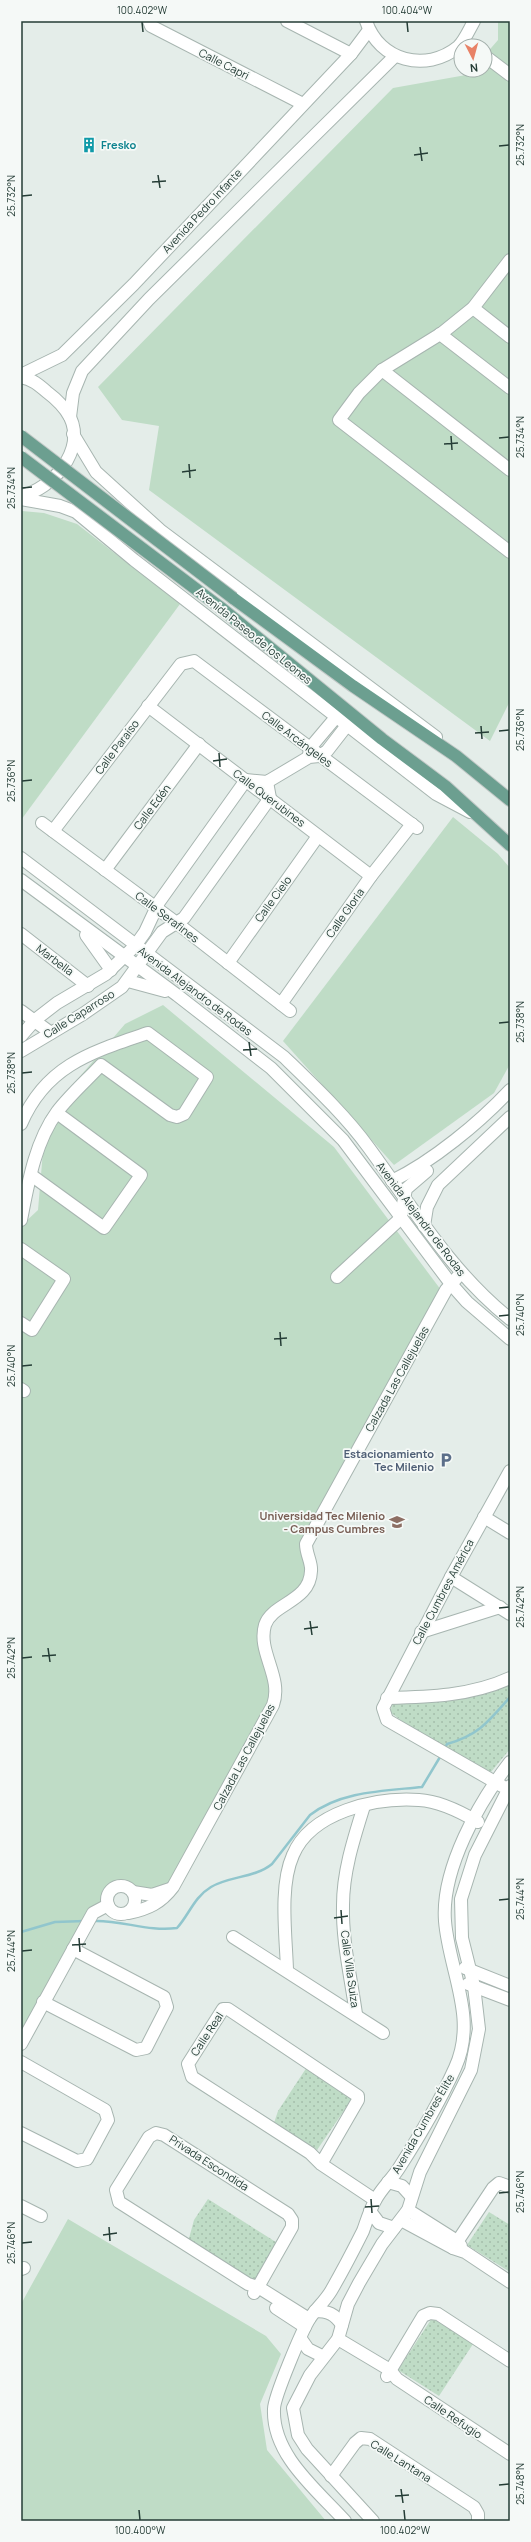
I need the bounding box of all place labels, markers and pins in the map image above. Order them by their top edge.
building icon: Fresko [80,136,98,154]
place label: Fresko [101,137,136,152]
place label: Estacionamiento Tec Milenio [344,1446,434,1474]
parking icon: Estacionamiento Tec Milenio [437,1451,455,1469]
place label: Universidad Tec Milenio - Campus Cumbres [260,1508,385,1536]
school or university icon: Universidad Tec Milenio - Campus Cumbres [388,1513,406,1531]

